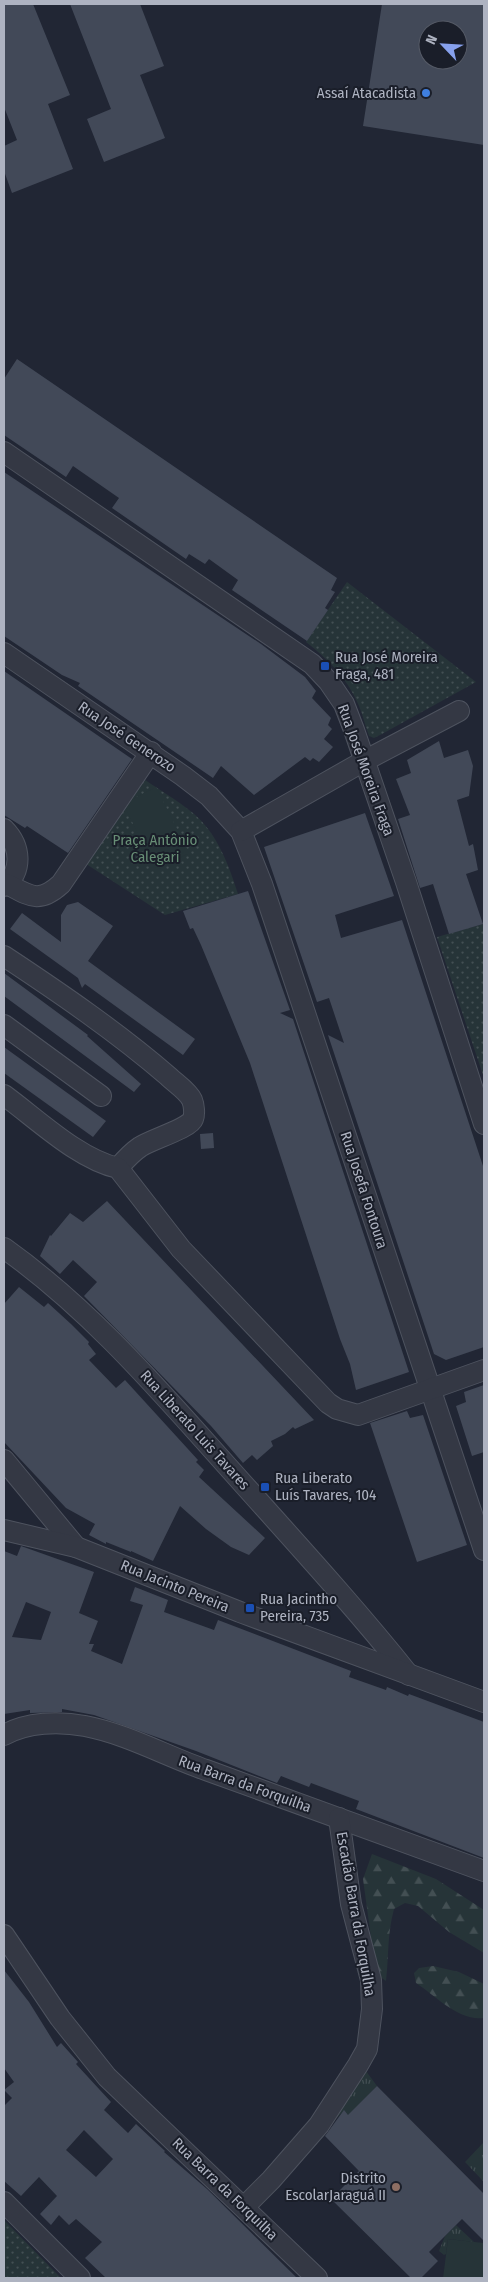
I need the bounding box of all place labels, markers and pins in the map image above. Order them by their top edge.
place label: Assaí Atacadista [317,84,416,102]
marker: Assaí Atacadista [420,87,432,99]
place label: Rua José Moreira Fraga, 481 [335,648,438,683]
marker: Rua José Moreira Fraga, 481 [319,660,331,672]
place label: Rua Liberato Luís Tavares, 104 [275,1469,376,1504]
marker: Rua Liberato Luís Tavares, 104 [259,1481,271,1493]
place label: Rua Jacintho Pereira, 735 [260,1590,337,1625]
marker: Rua Jacintho Pereira, 735 [244,1602,256,1614]
place label: Distrito EscolarJaraguá II [285,2169,386,2204]
marker: Distrito EscolarJaraguá II [390,2181,402,2193]

